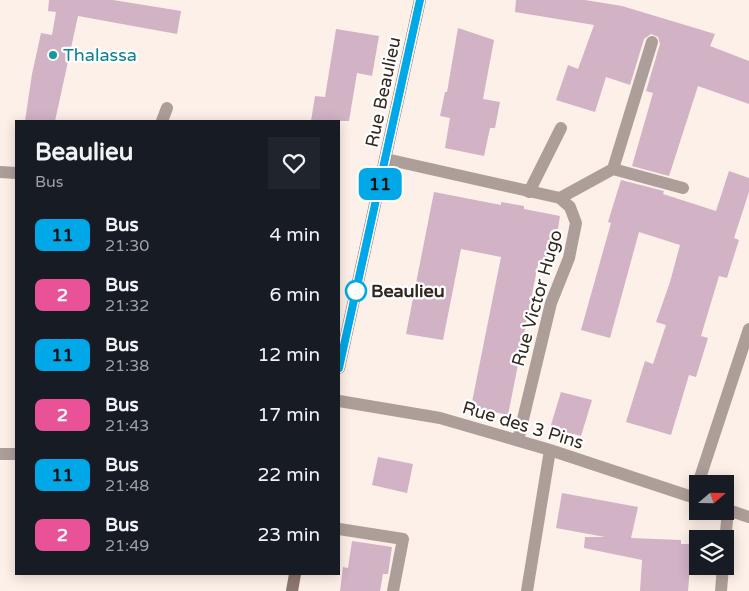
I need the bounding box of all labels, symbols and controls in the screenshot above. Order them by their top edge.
street label: Rue Beaulieu [361,35,405,149]
place label: Thalassa [63,44,137,66]
marker: Thalassa [47,49,59,61]
button: heart [268,137,320,189]
text: Beaulieu [35,138,133,167]
line badge: 11 [358,168,402,200]
text: Bus [35,172,63,192]
text: 11 [369,173,391,195]
text: Bus [105,214,139,236]
text: 11 [51,224,74,246]
text: 4 min [269,224,320,246]
street label: Rue Victor Hugo [507,227,567,369]
text: 21:30 [105,236,149,256]
text: Bus [105,274,139,296]
marker: Beaulieu [345,280,367,302]
place label: Beaulieu [371,280,445,302]
text: 2 [57,284,68,306]
text: 6 min [269,284,320,306]
text: 21:32 [105,296,149,316]
text: Bus [105,334,139,356]
text: 11 [51,344,74,366]
text: 12 min [257,344,320,366]
text: 21:38 [105,356,149,376]
text: Bus [105,394,139,416]
street label: Rue des 3 Pins [460,396,586,454]
text: 2 [57,404,68,426]
text: 17 min [257,404,320,426]
text: 21:43 [105,416,149,436]
text: Bus [105,454,139,476]
text: 11 [51,464,74,486]
text: 22 min [257,464,320,486]
north arrow [689,475,734,520]
map controls [689,475,734,575]
text: 21:48 [105,476,149,496]
text: Bus [105,514,139,536]
text: 2 [57,524,68,546]
text: 23 min [257,524,320,546]
button: layers [689,530,734,575]
text: 21:49 [105,536,149,556]

